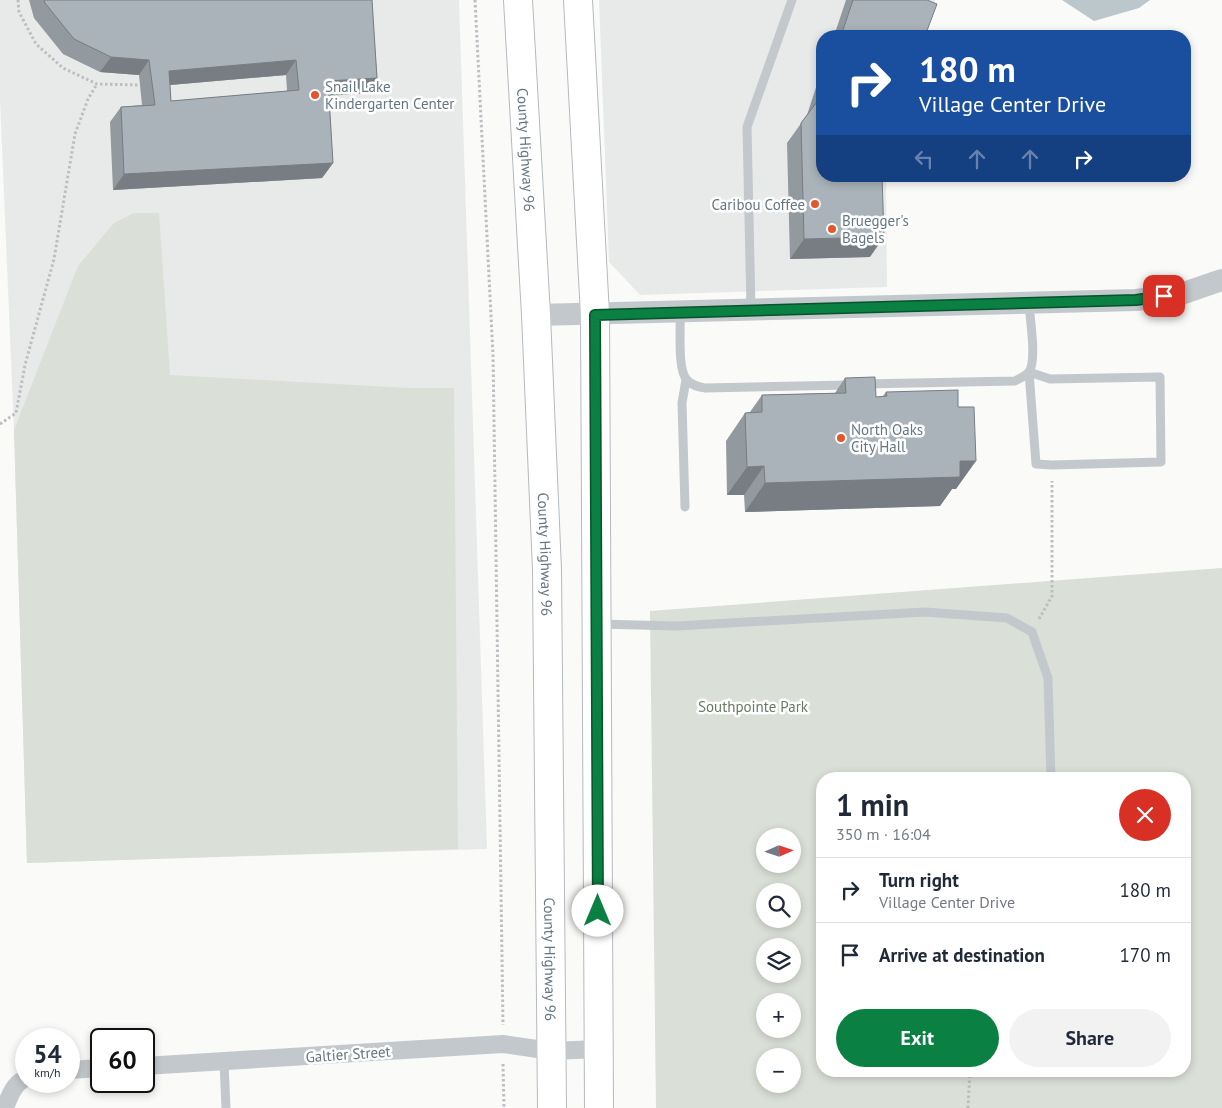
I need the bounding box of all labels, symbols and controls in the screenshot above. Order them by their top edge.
text: 180 m [919,46,1016,92]
icon: right [836,50,901,115]
place label: Snail Lake Kindergarten Center [325,77,454,113]
street label: County Highway 96 [514,87,540,212]
marker: Snail Lake Kindergarten Center [309,89,321,101]
text: Village Center Drive [919,90,1106,118]
icon: left [910,145,938,173]
icon: ahead [963,145,991,173]
icon: ahead [1016,145,1044,173]
icon: right [1069,145,1097,173]
place label: Caribou Coffee [712,195,805,214]
marker: Caribou Coffee [809,198,821,210]
place label: Bruegger's Bagels [842,211,909,247]
marker: Bruegger's Bagels [826,223,838,235]
pin [1143,275,1185,317]
icon: arrive [1150,282,1178,310]
place label: North Oaks City Hall [851,420,923,456]
marker: North Oaks City Hall [835,432,847,444]
street label: County Highway 96 [534,492,557,616]
park label: Southpointe Park [698,697,809,716]
text: 1 min [836,785,909,824]
button: close [1119,789,1171,841]
text: 350 m · 16:04 [836,824,931,844]
north arrow [756,828,801,872]
map controls [756,828,801,1093]
text: Turn right [879,868,959,892]
icon: right [836,876,864,904]
text: 180 m [1119,878,1171,902]
button: search [756,883,801,928]
position arrow [571,884,623,936]
text: Village Center Drive [879,892,1015,912]
street label: County Highway 96 [541,897,561,1021]
button: layers [756,938,801,983]
icon: arrive [836,941,864,969]
text: Arrive at destination [879,943,1045,967]
text: 170 m [1119,943,1171,967]
button: + [756,993,801,1038]
button: Exit [836,1009,999,1067]
button: Share [1009,1009,1171,1067]
speed limit sign: 60 [90,1028,155,1093]
text: 54 [33,1038,62,1070]
street label: Galtier Street [305,1042,391,1066]
button: − [756,1048,801,1093]
text: km/h [34,1065,61,1080]

